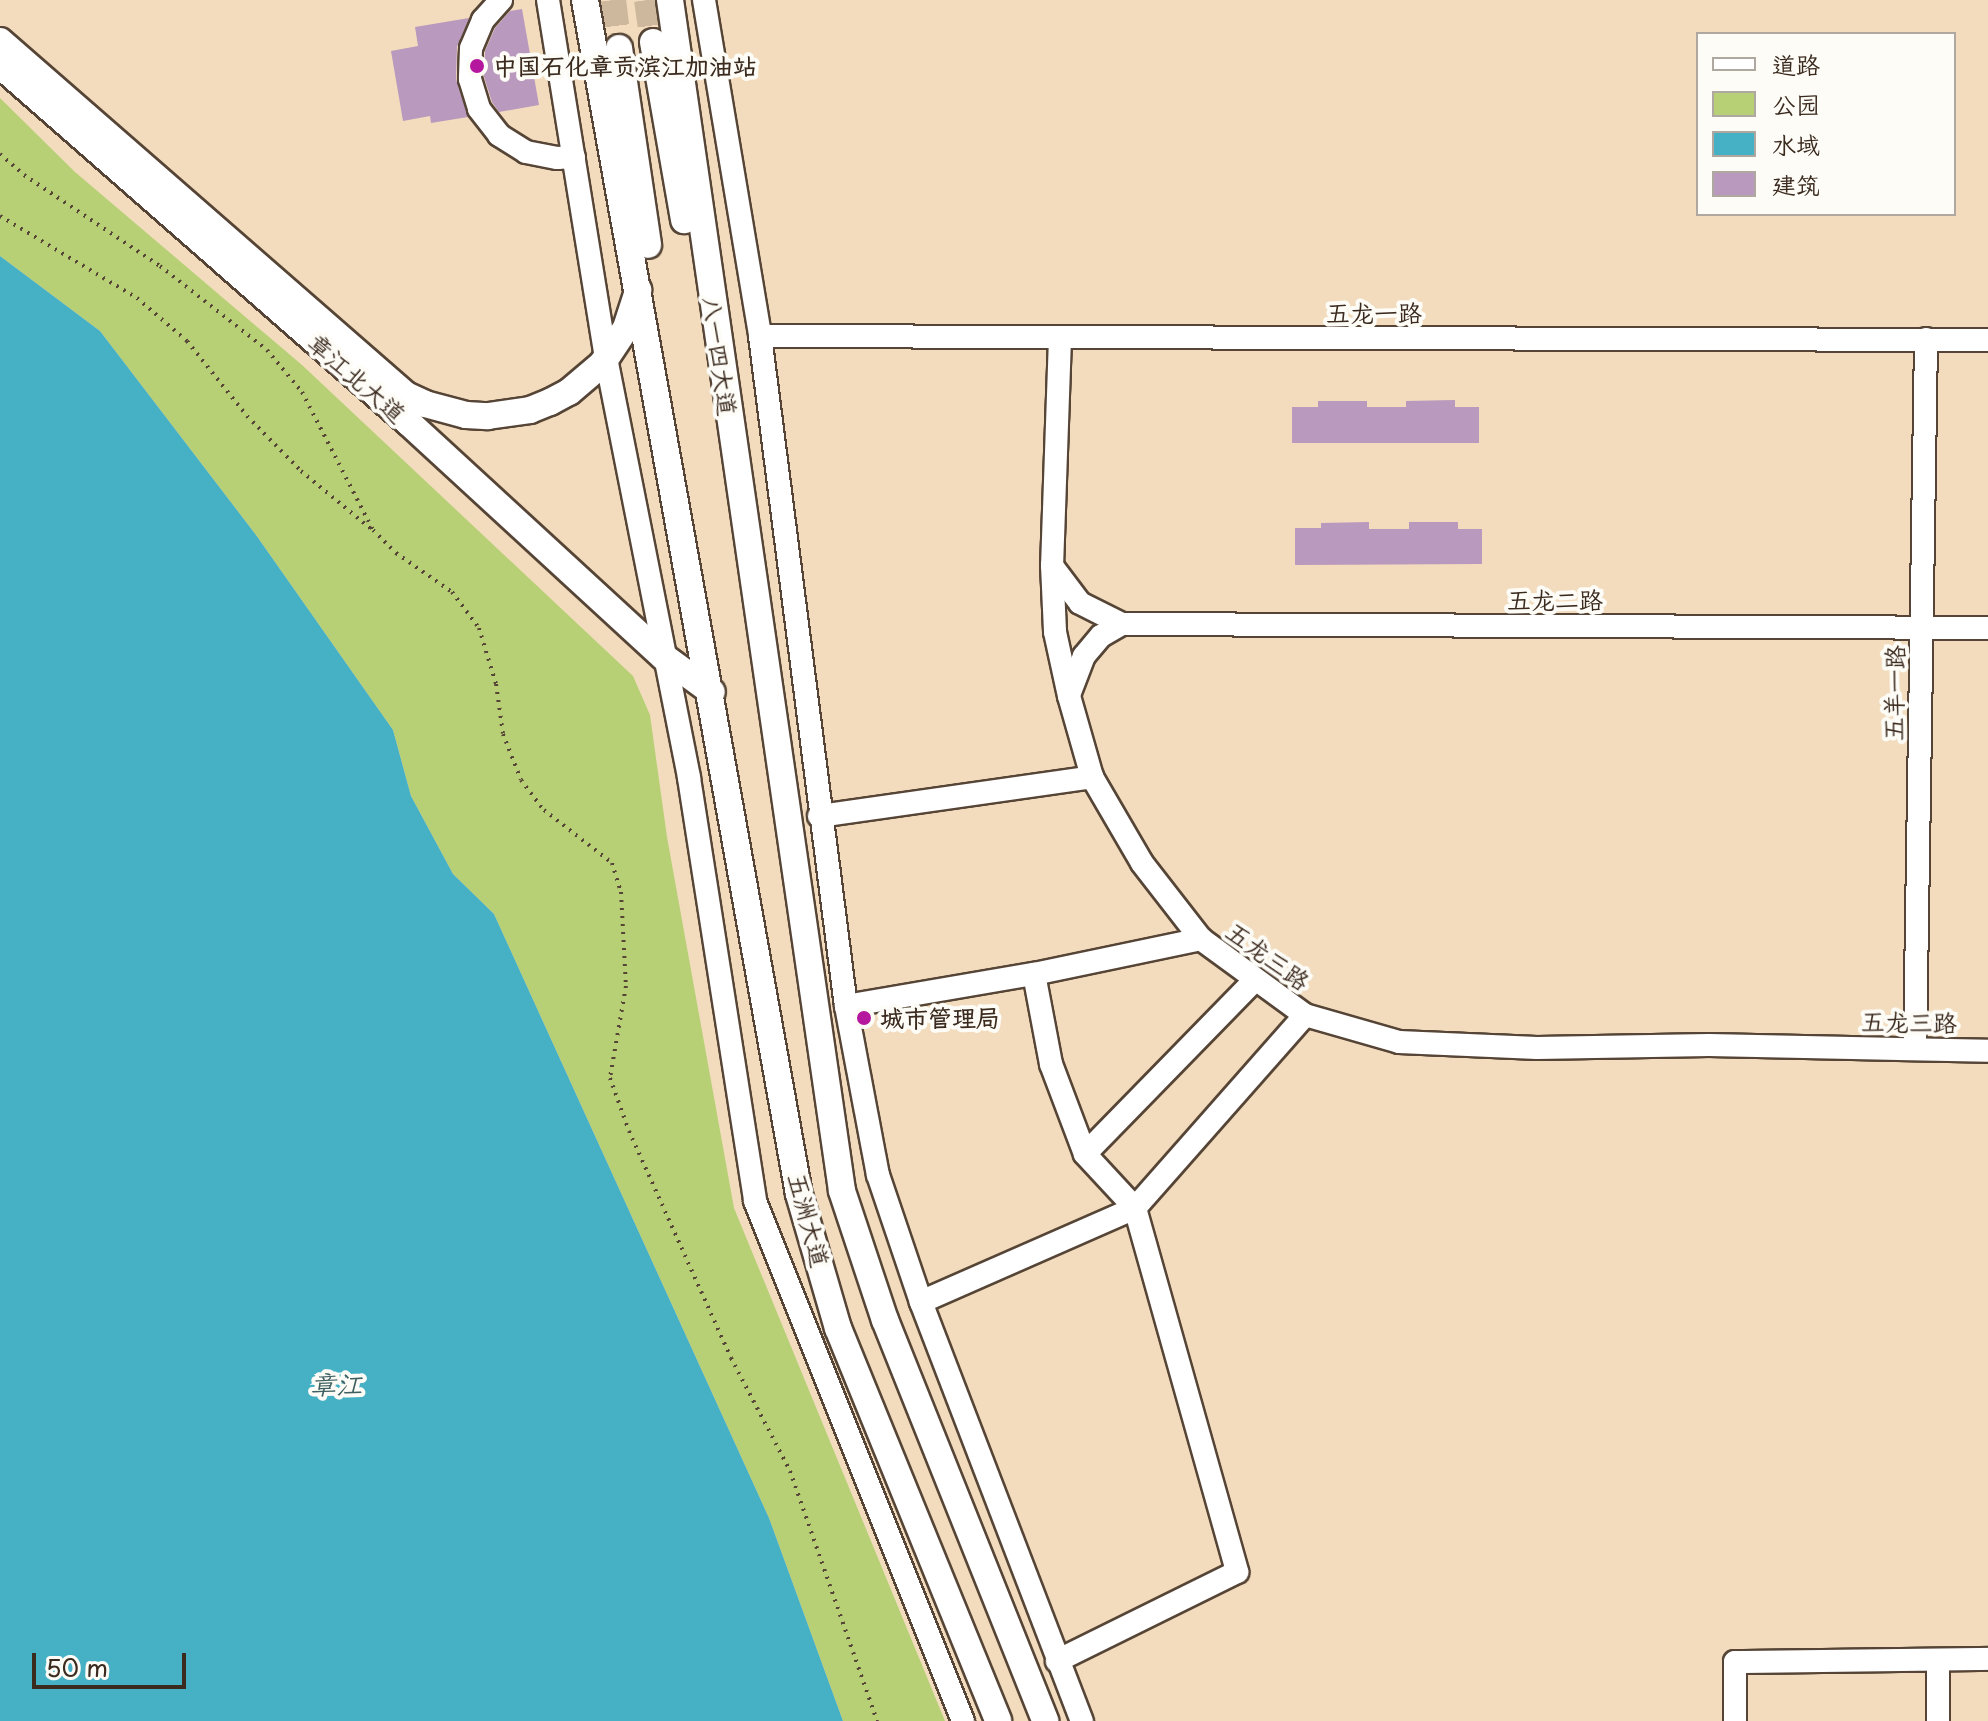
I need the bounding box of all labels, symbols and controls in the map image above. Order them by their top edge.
legend [1696,32,1956,216]
text: 道路 [1772,46,1820,82]
place label: 中国石化章贡滨江加油站 [493,52,757,80]
marker: 中国石化章贡滨江加油站 [468,57,486,75]
text: 公园 [1772,86,1820,122]
text: 水域 [1772,126,1820,162]
text: 建筑 [1772,166,1820,202]
street label: 八一四大道 [697,295,743,417]
street label: 五龙一路 [1326,299,1422,327]
street label: 章江北大道 [302,328,412,428]
street label: 五龙二路 [1507,586,1603,614]
street label: 五羊一路 [1879,645,1909,741]
street label: 五龙三路 [1221,916,1315,996]
place label: 城市管理局 [880,1004,1000,1032]
street label: 五龙三路 [1861,1007,1957,1037]
marker: 城市管理局 [855,1009,873,1027]
street label: 五洲大道 [783,1170,835,1270]
water label: 章江 [310,1368,362,1400]
scale bar [36,1637,190,1687]
text: 50 m [46,1649,108,1685]

